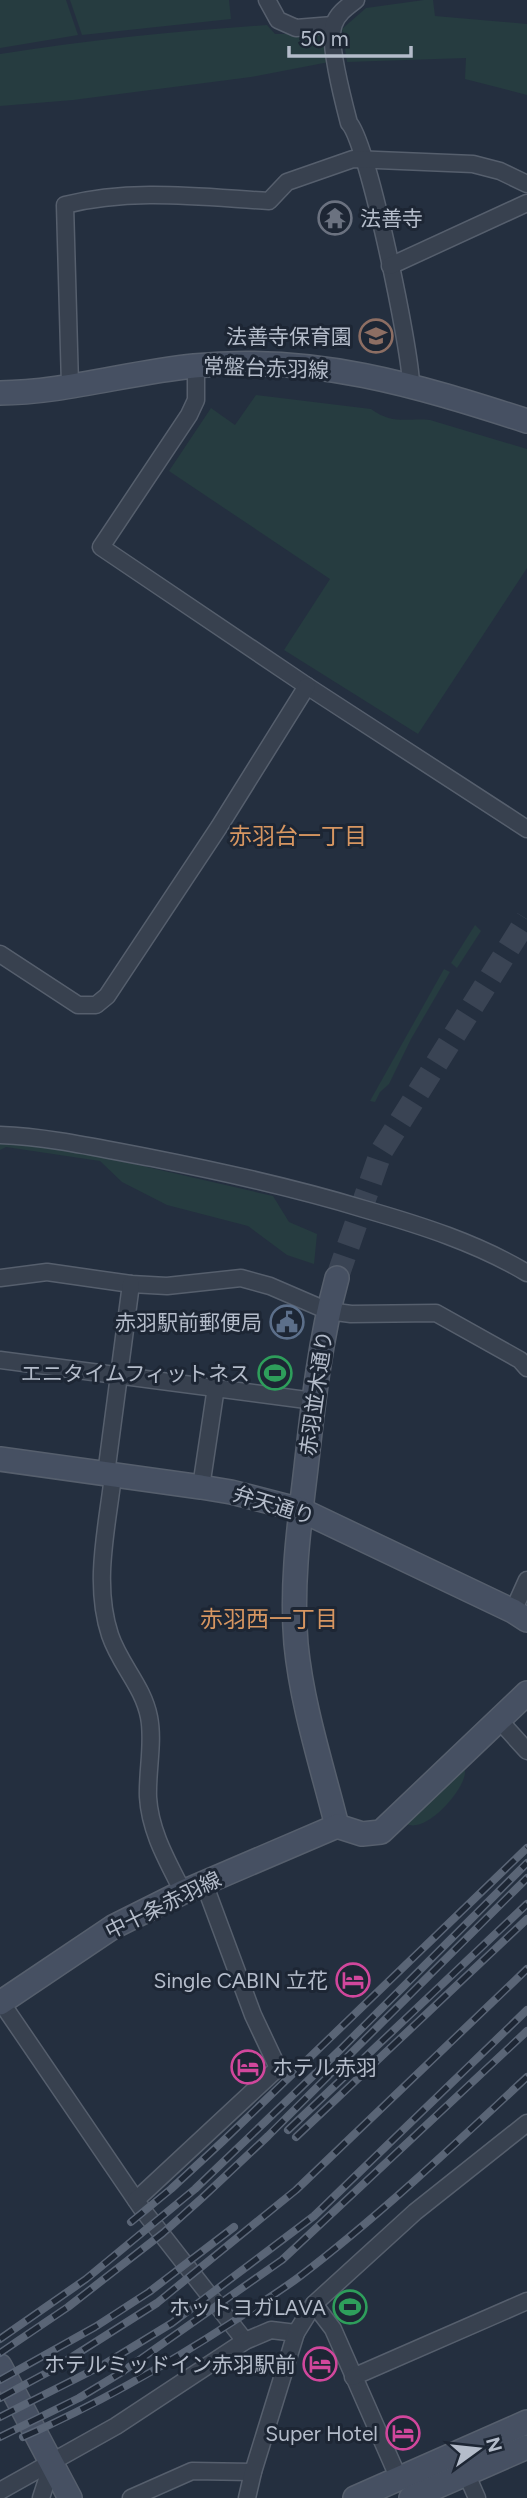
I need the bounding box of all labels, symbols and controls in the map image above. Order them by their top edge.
scale bar [289,14,412,58]
text: 50 m [300,26,349,51]
temple icon: 法善寺 [316,199,354,237]
place label: 法善寺 [360,206,423,231]
school or university icon: 法善寺保育園 [357,317,395,355]
place label: 法善寺保育園 [226,324,352,349]
street label: 常盤台赤羽線 [203,353,329,383]
district label: 赤羽台一丁目 [229,822,367,850]
public building icon: 赤羽駅前郵便局 [268,1303,306,1341]
place label: 赤羽駅前郵便局 [115,1310,262,1335]
street label: 赤羽並木通り [295,1329,337,1457]
sports icon: エニタイムフィットネス [256,1354,294,1392]
place label: エニタイムフィットネス [21,1361,250,1386]
street label: 弁天通り [230,1481,318,1529]
district label: 赤羽西一丁目 [200,1605,338,1633]
street label: 中十条赤羽線 [101,1866,225,1944]
hotel icon: Single CABIN 立花 [334,1961,372,1999]
place label: Single CABIN 立花 [154,1968,328,1993]
hotel icon: ホテル赤羽 [229,2048,267,2086]
place label: ホテル赤羽 [272,2055,377,2080]
sports icon: ホットヨガLAVA [331,2288,369,2326]
place label: ホットヨガLAVA [169,2295,326,2320]
hotel icon: ホテルミッドイン赤羽駅前 [301,2345,339,2383]
place label: ホテルミッドイン赤羽駅前 [44,2352,296,2377]
hotel icon: Super Hotel [384,2414,422,2452]
north arrow [443,2414,513,2484]
place label: Super Hotel [265,2421,378,2446]
text: N [481,2435,507,2455]

